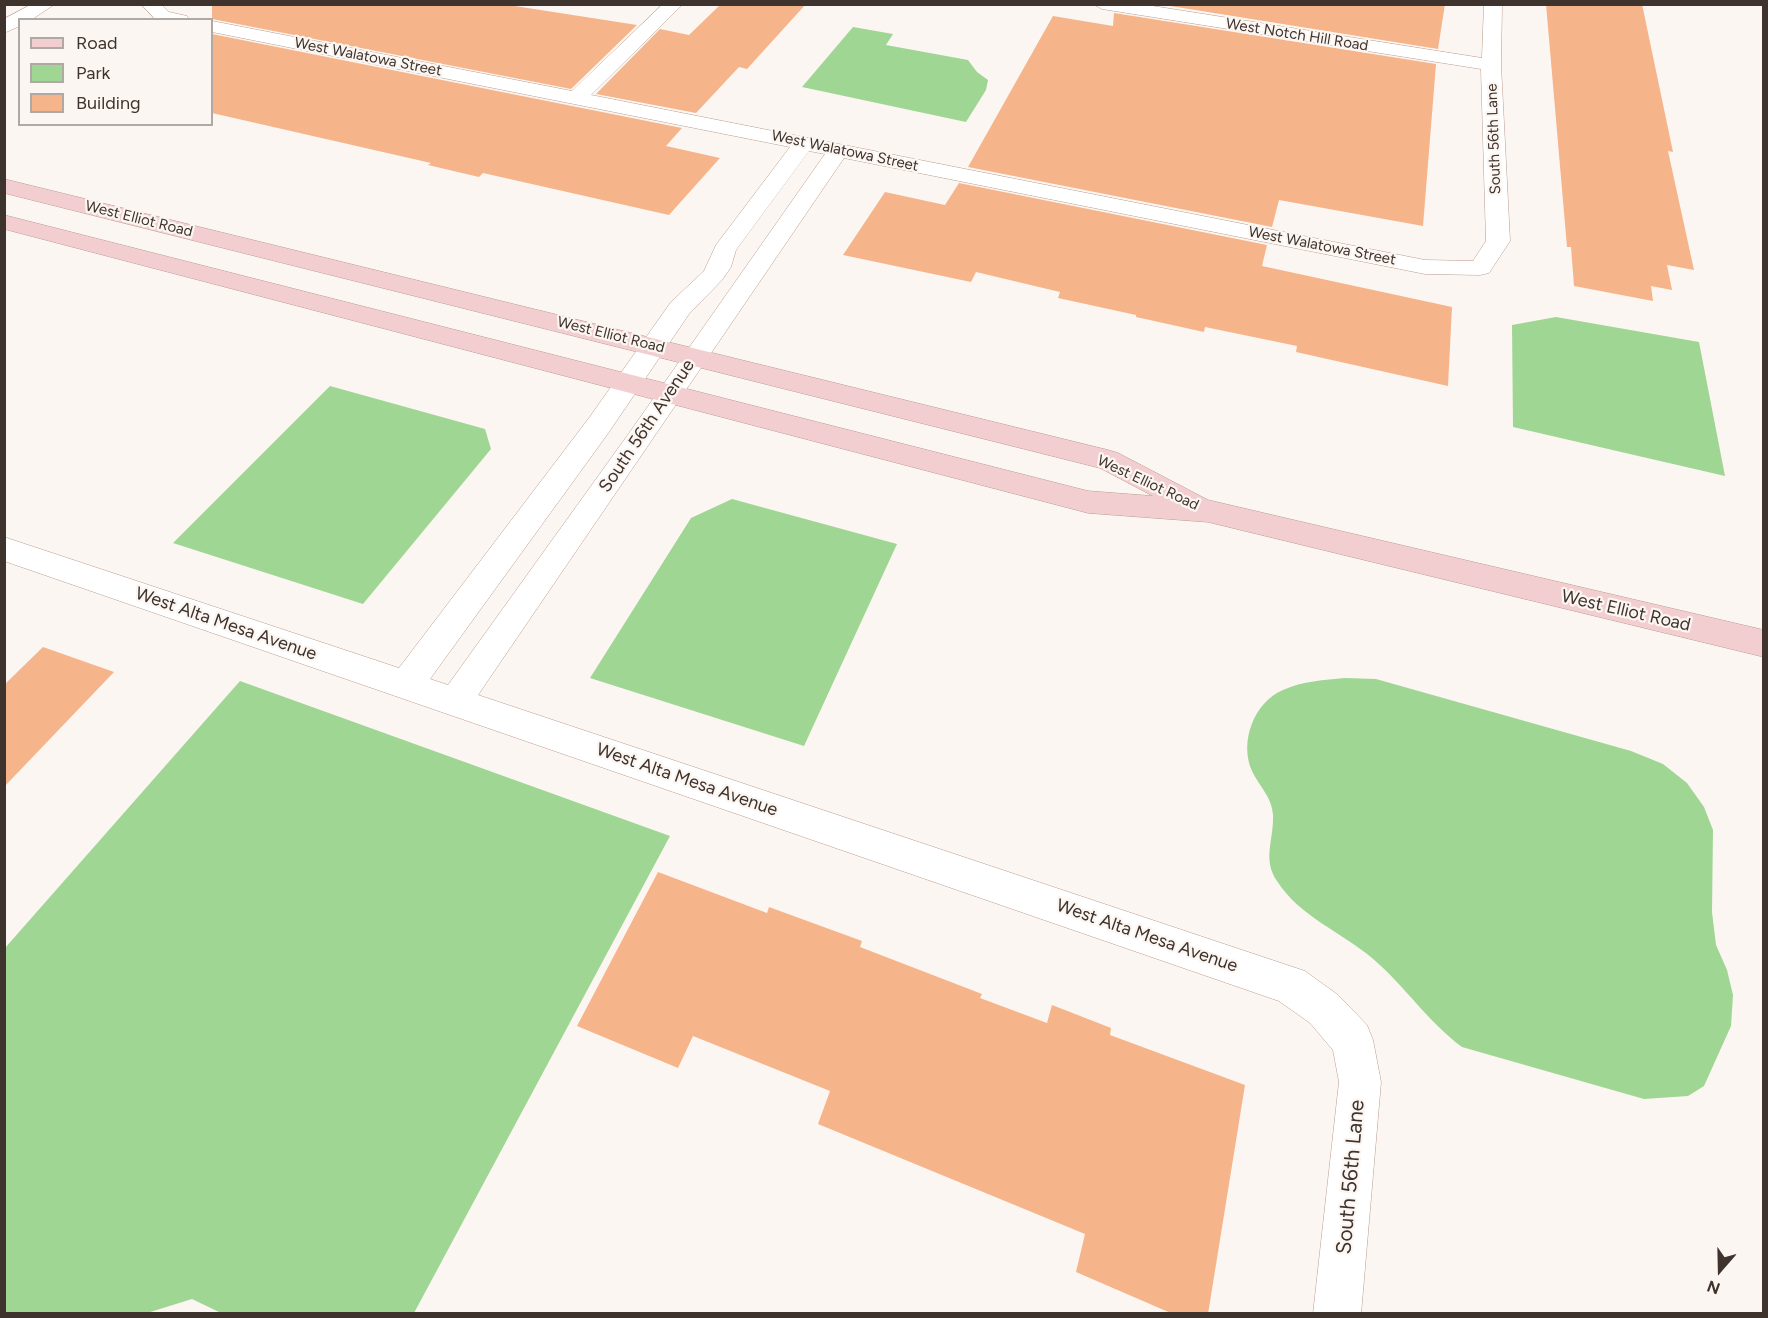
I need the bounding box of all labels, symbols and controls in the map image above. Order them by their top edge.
street label: West Notch Hill Road [1224,15,1370,55]
legend [18,18,213,126]
text: Road [76,32,117,54]
street label: West Walatowa Street [293,34,443,80]
text: Park [76,62,110,84]
street label: South 56th Lane [1483,83,1505,195]
text: Building [76,92,141,114]
street label: West Walatowa Street [770,127,920,175]
street label: West Elliot Road [84,197,194,241]
street label: West Walatowa Street [1247,223,1397,269]
street label: West Elliot Road [556,313,666,357]
street label: South 56th Avenue [595,355,699,497]
street label: West Elliot Road [1094,452,1202,514]
street label: West Alta Mesa Avenue [132,583,320,665]
street label: West Elliot Road [1559,586,1693,636]
street label: West Alta Mesa Avenue [593,739,781,821]
street label: West Alta Mesa Avenue [1053,895,1241,977]
street label: South 56th Lane [1332,1099,1370,1255]
north arrow [1690,1240,1750,1300]
text: N [1705,1276,1723,1298]

